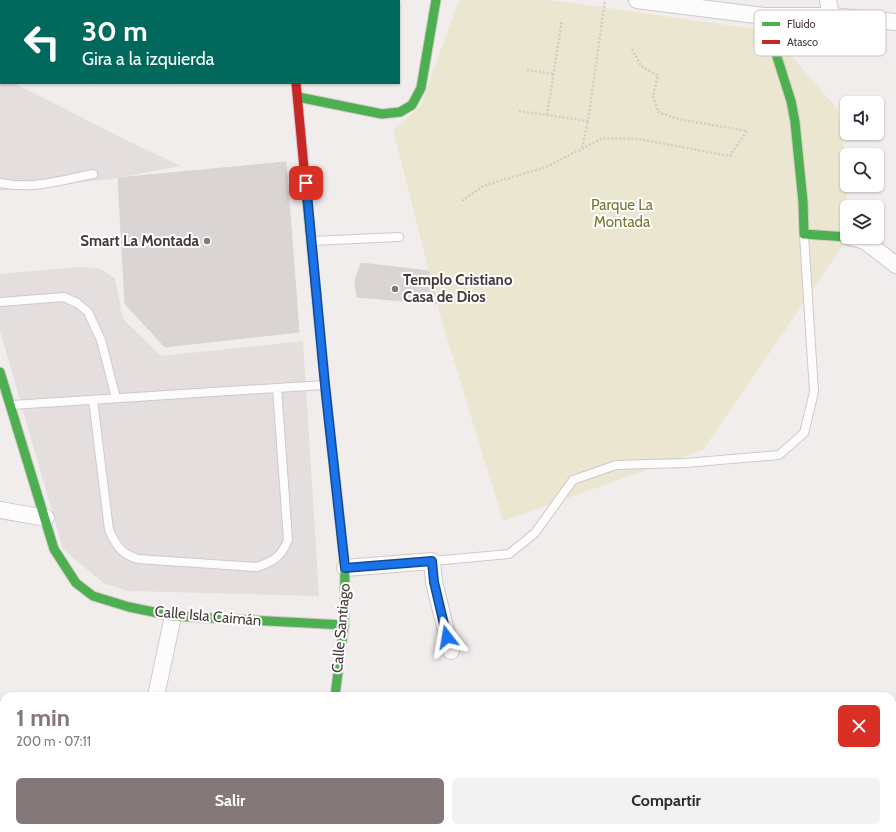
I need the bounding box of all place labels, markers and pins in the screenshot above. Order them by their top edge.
pin [289,166,323,200]
place label: Smart La Montada [80,232,200,250]
marker: Smart La Montada [202,236,212,246]
place label: Templo Cristiano Casa de Dios [403,271,513,306]
marker: Templo Cristiano Casa de Dios [390,284,400,294]

